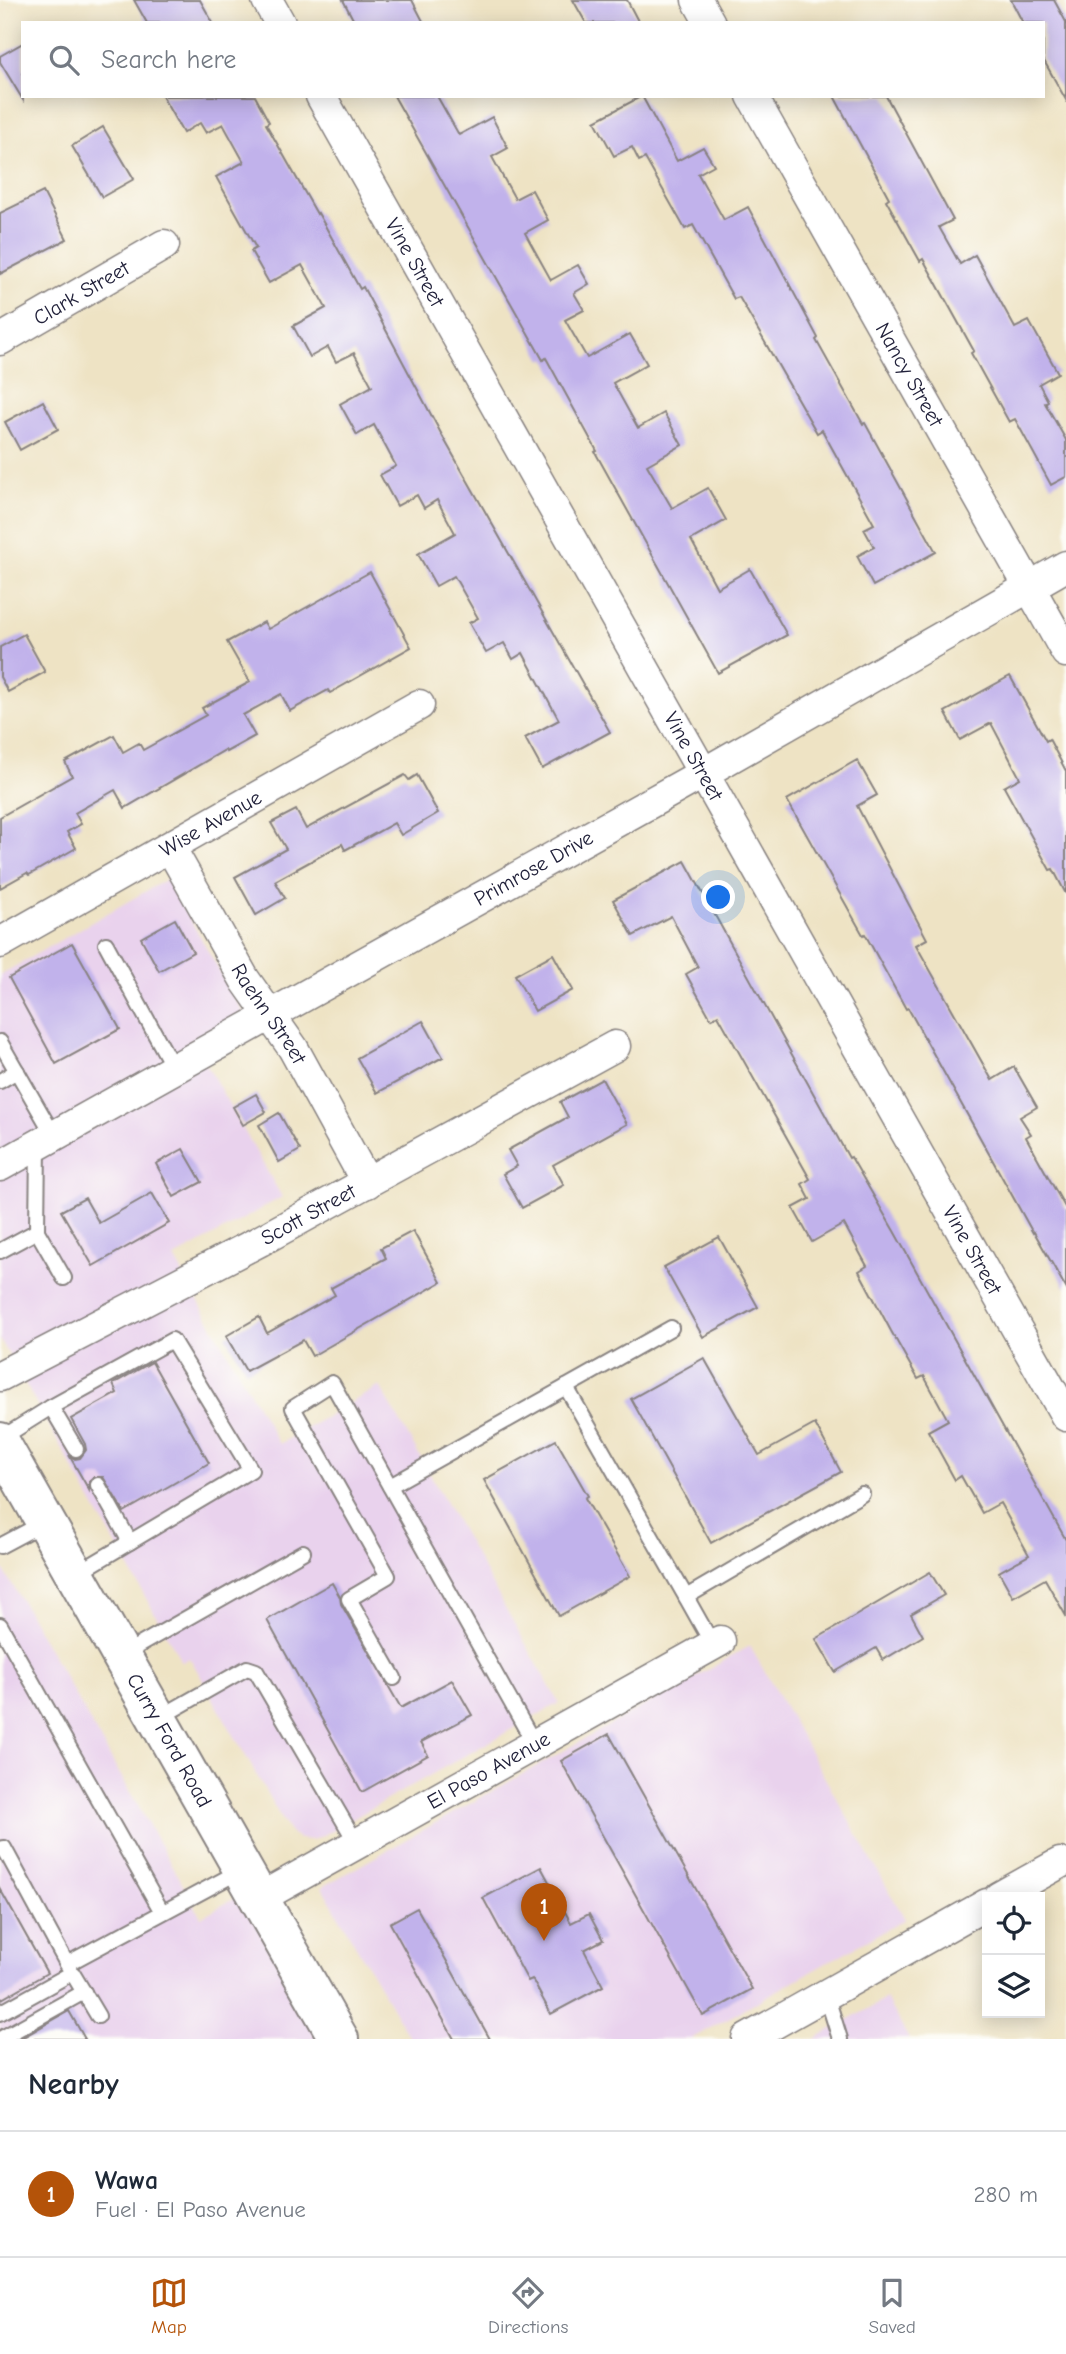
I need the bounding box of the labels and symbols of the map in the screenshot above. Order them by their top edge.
street label: Vine Street [380,214,450,312]
street label: Clark Street [29,255,134,330]
street label: Nancy Street [871,318,949,432]
street label: Vine Street [659,708,729,805]
street label: Wise Avenue [155,785,266,862]
street label: Primrose Drive [470,825,597,911]
your location [701,880,735,914]
street label: Raehn Street [226,959,312,1069]
street label: Scott Street [257,1178,361,1250]
street label: Vine Street [938,1201,1007,1299]
street label: Curry Ford Road [122,1669,217,1811]
street label: El Paso Avenue [423,1726,554,1814]
pin: 1 [521,1883,567,1941]

